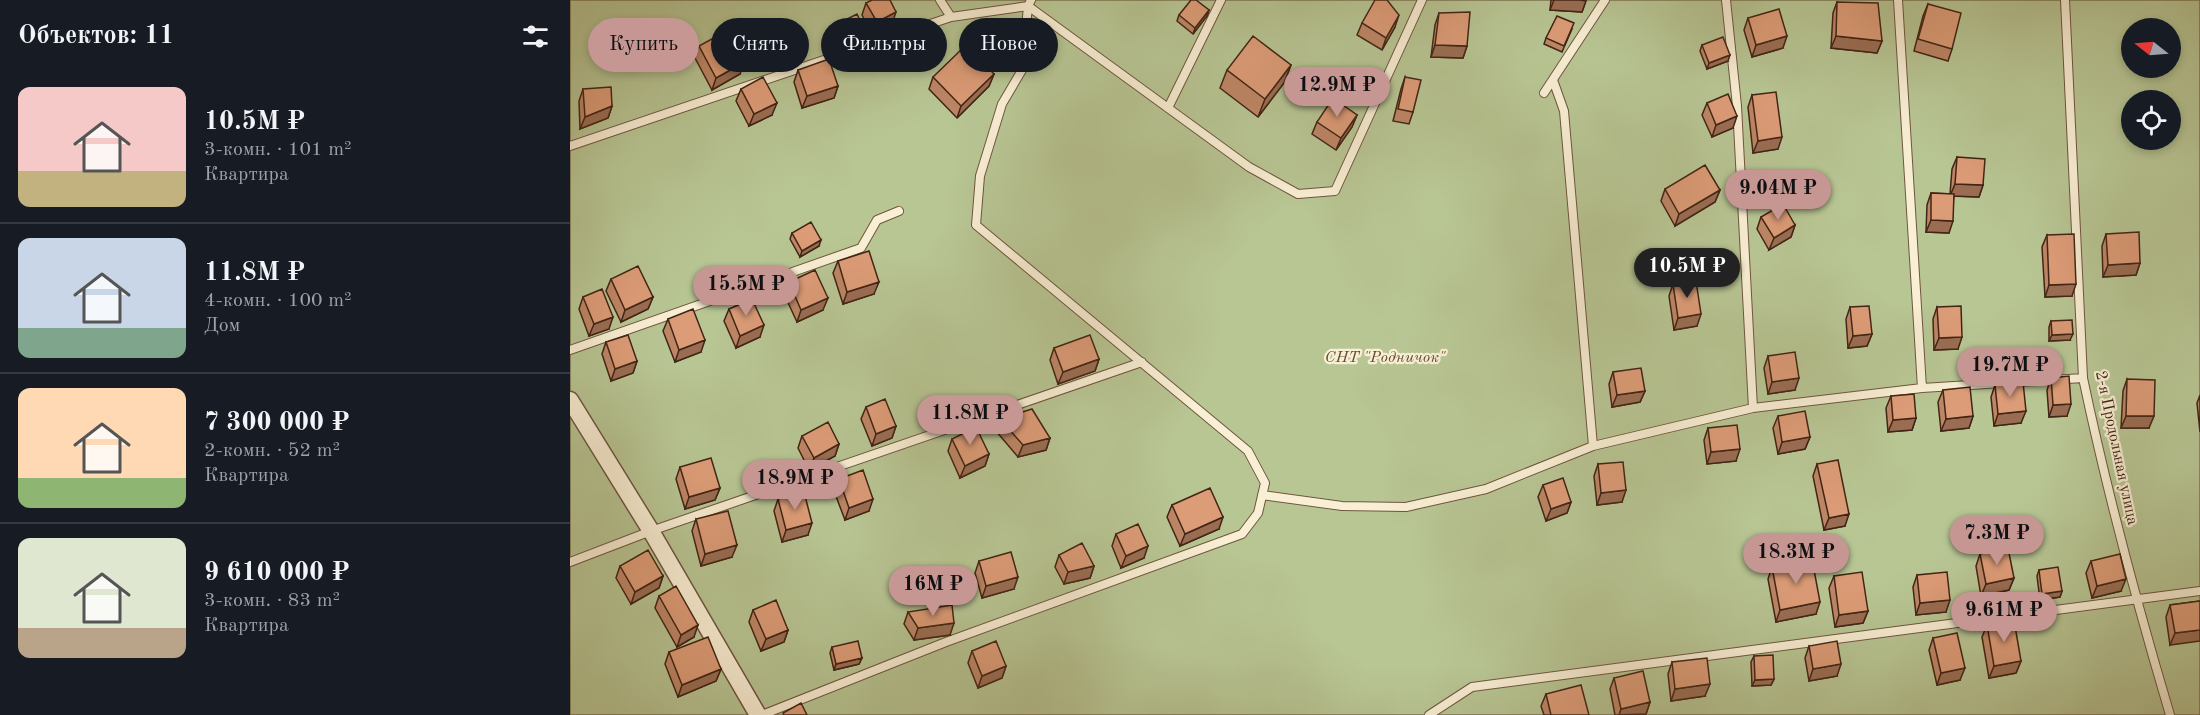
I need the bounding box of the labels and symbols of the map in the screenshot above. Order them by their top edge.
north arrow [2121,18,2181,78]
pin: 12.9M ₽ [1282,67,1392,118]
pin: 9.04M ₽ [1723,170,1833,221]
pin: 10.5M ₽ [1632,248,1742,299]
pin: 15.5M ₽ [691,266,801,317]
pin: 19.7M ₽ [1955,347,2065,398]
park label: СНТ "Родничок" [1325,350,1446,366]
street label: 2-я Продольная улица [2092,369,2140,527]
pin: 11.8M ₽ [915,395,1025,446]
pin: 18.9M ₽ [740,460,850,511]
pin: 7.3M ₽ [1948,515,2046,566]
pin: 18.3M ₽ [1741,534,1851,585]
pin: 16M ₽ [891,566,975,617]
pin: 9.61M ₽ [1949,592,2059,643]

